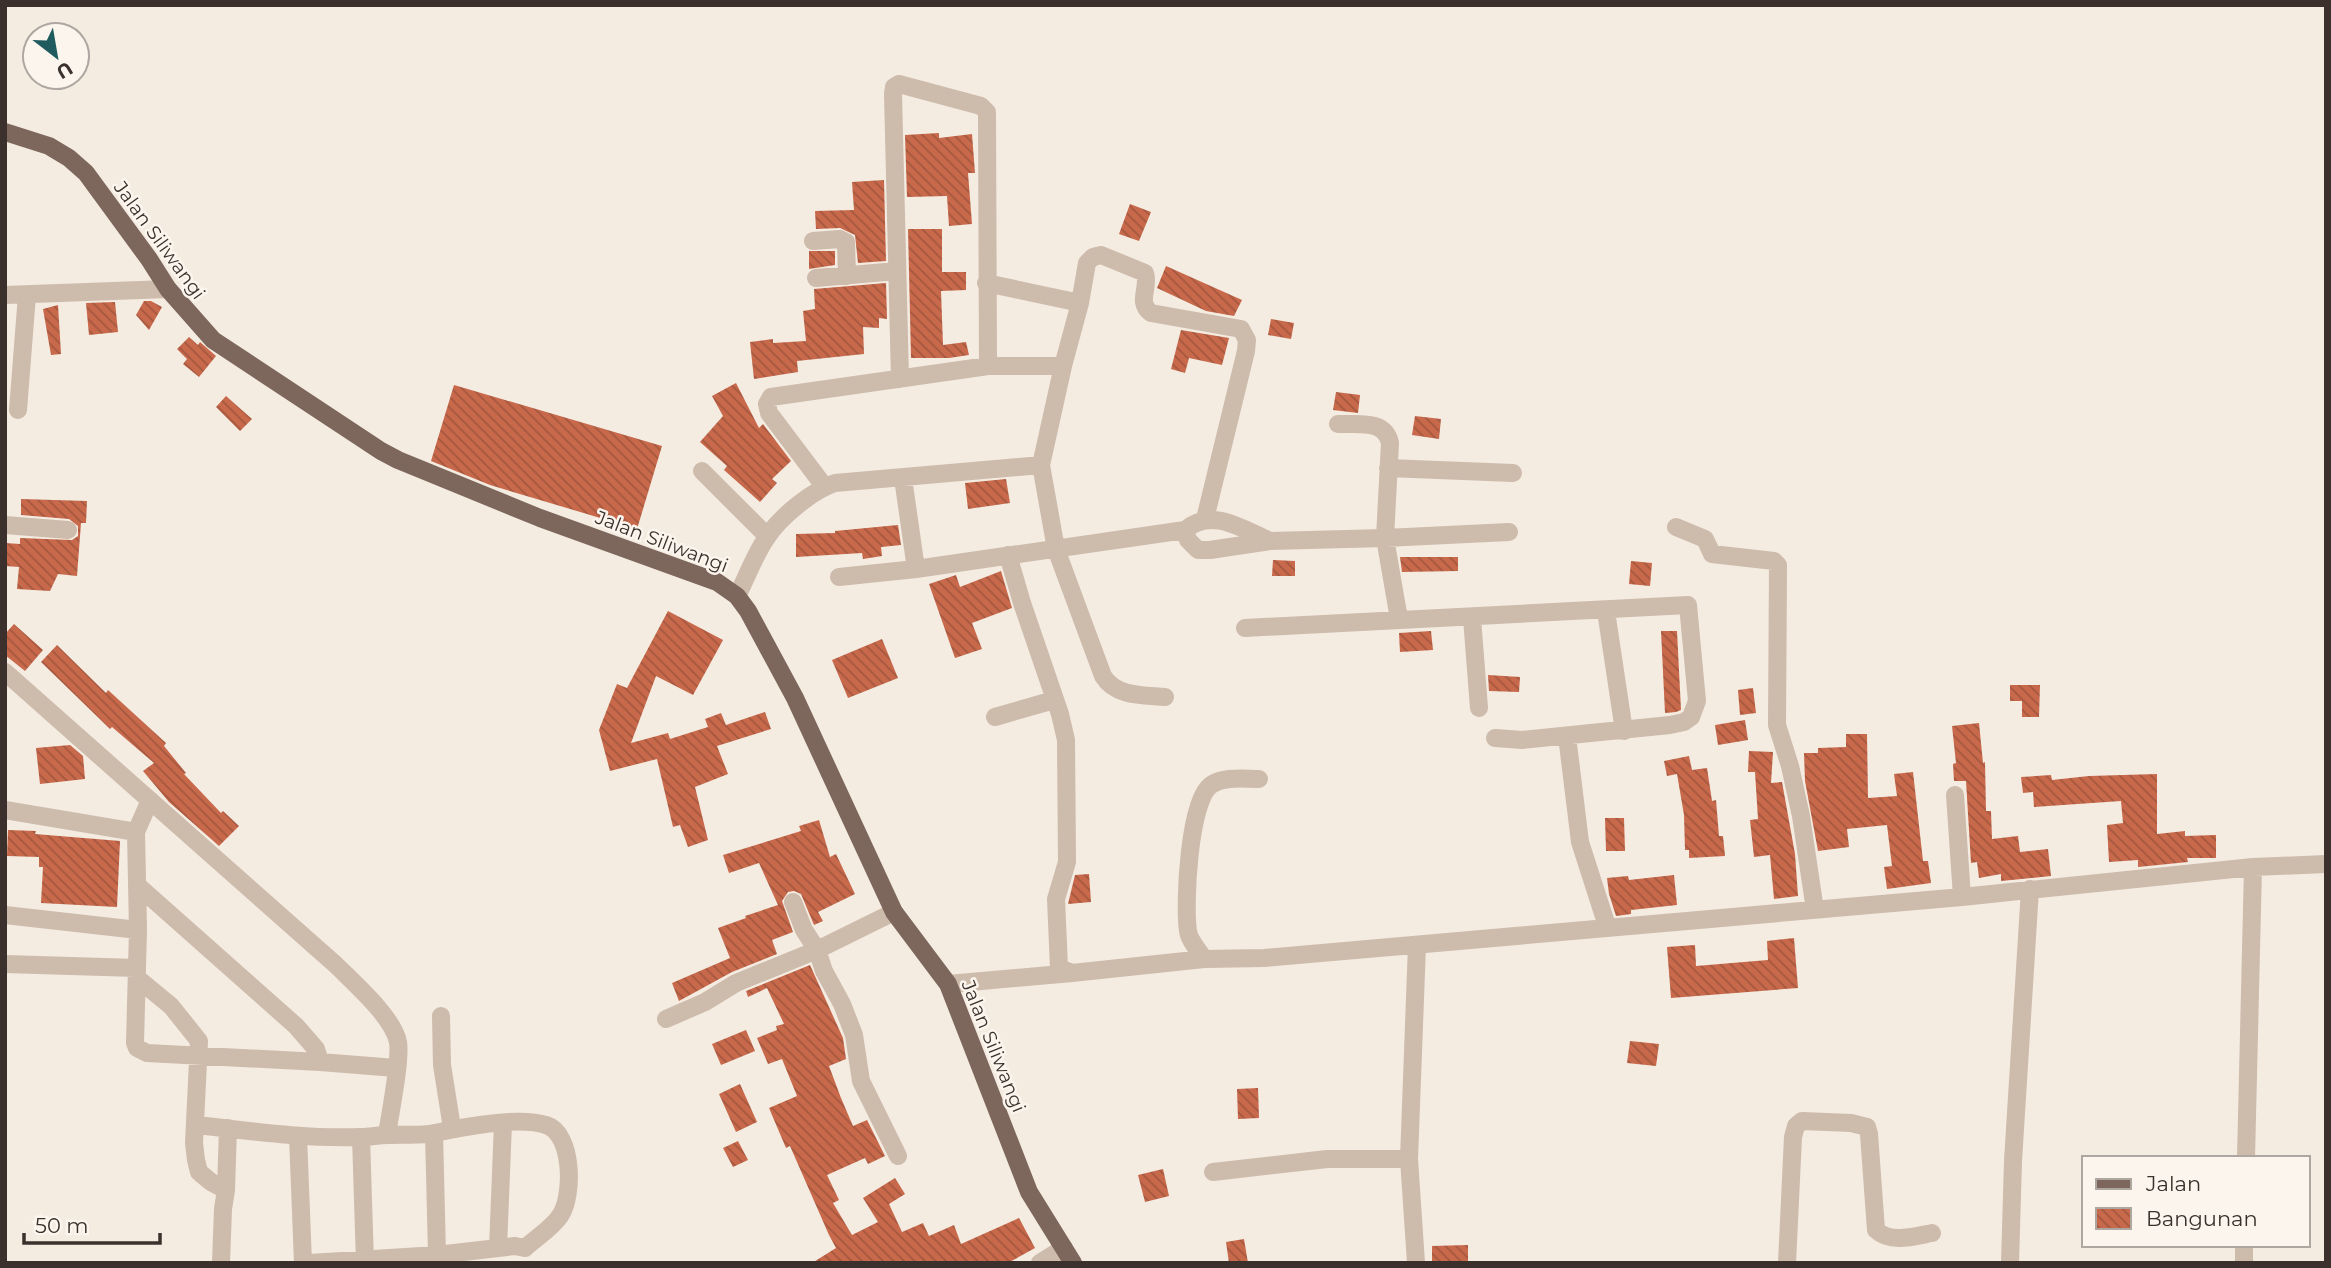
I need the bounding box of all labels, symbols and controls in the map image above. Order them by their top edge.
north arrow [21,21,91,91]
text: U [52,56,77,84]
street label: Jalan Siliwangi [108,176,210,304]
street label: Jalan Siliwangi [591,505,731,577]
street label: Jalan Siliwangi [956,976,1030,1116]
legend [2082,1156,2310,1247]
text: Jalan [2145,1171,2201,1196]
scale bar [24,1202,161,1246]
text: Bangunan [2146,1206,2258,1231]
text: 50 m [35,1213,89,1238]

